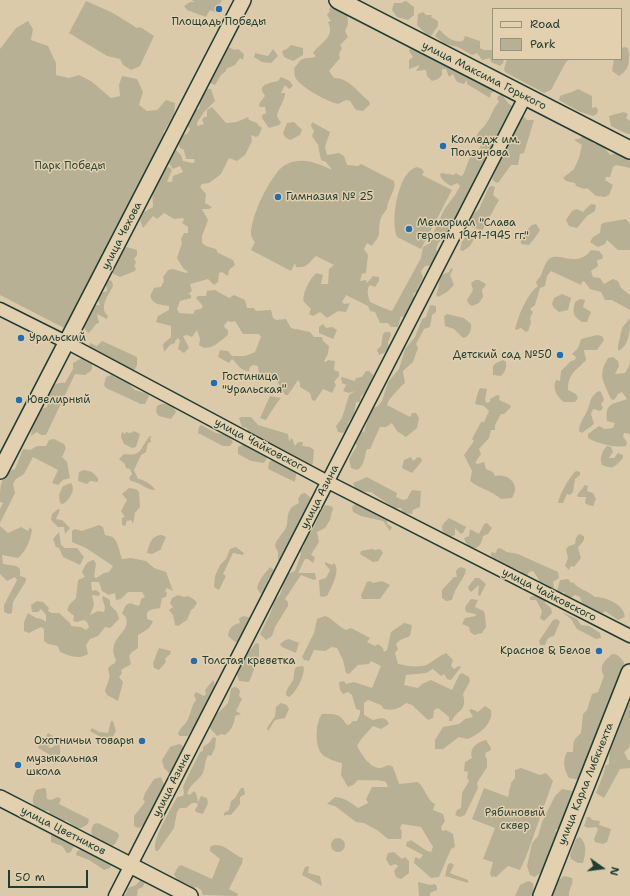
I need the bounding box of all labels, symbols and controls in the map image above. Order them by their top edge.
marker: Площадь Победы [214,4,224,14]
legend [492,8,622,60]
place label: Площадь Победы [172,15,266,29]
text: Road [530,16,560,32]
text: Park [530,36,556,52]
street label: улица Максима Горького [420,39,548,113]
place label: Колледж им. Ползунова [451,133,520,159]
marker: Колледж им. Ползунова [438,141,448,151]
park label: Парк Победы [34,159,106,173]
place label: Гимназия № 25 [286,190,373,204]
marker: Гимназия № 25 [273,192,283,202]
street label: улица Чехова [99,200,145,272]
place label: Мемориал "Слава героям 1941-1945 гг." [417,216,529,242]
marker: Мемориал "Слава героям 1941-1945 гг." [404,224,414,234]
place label: Уральский [29,331,86,345]
marker: Уральский [16,333,26,343]
place label: Детский сад №50 [453,348,552,362]
marker: Детский сад №50 [555,350,565,360]
place label: Гостиница "Уральская" [222,370,287,396]
marker: Гостиница "Уральская" [209,378,219,388]
place label: Ювелирный [27,393,90,407]
marker: Ювелирный [14,395,24,405]
street label: улица Чайковского [212,416,310,476]
street label: улица Азина [298,463,342,531]
street label: улица Чайковского [500,565,598,625]
place label: Красное & Белое [500,644,591,658]
marker: Красное & Белое [594,646,604,656]
place label: Толстая креветка [202,654,295,668]
marker: Толстая креветка [189,656,199,666]
street label: улица Карла Либкнехта [555,721,617,847]
place label: Охотничьи товары [34,734,134,748]
marker: Охотничьи товары [137,736,147,746]
street label: улица Азина [150,751,194,819]
place label: музыкальная школа [26,752,98,778]
marker: музыкальная школа [13,760,23,770]
street label: улица Цветников [18,804,108,858]
park label: Рябиновый сквер [485,806,545,832]
north arrow [582,848,622,888]
scale bar [10,862,90,888]
text: N [606,865,622,877]
text: 50 m [15,869,45,885]

